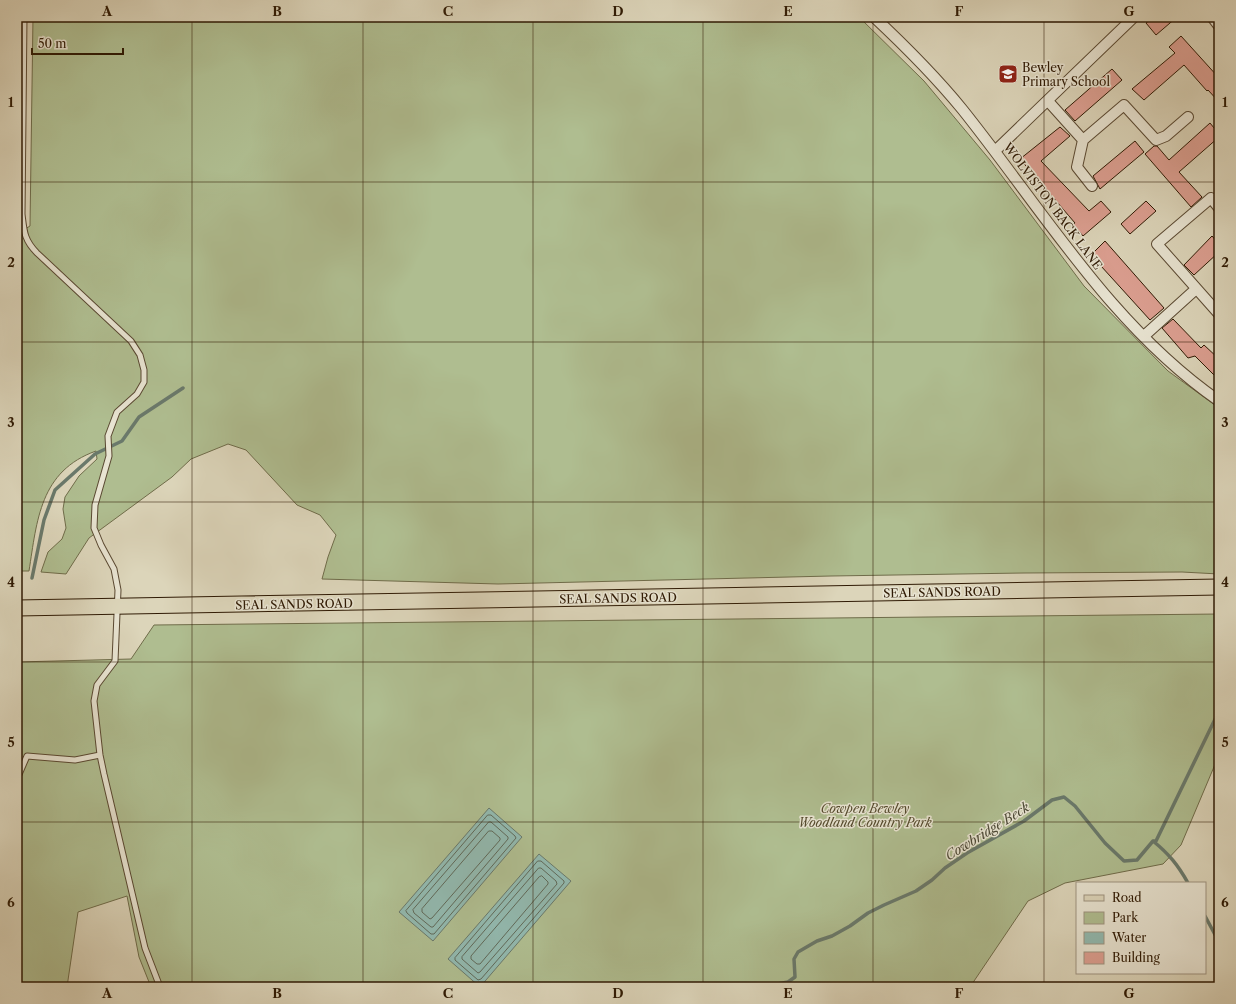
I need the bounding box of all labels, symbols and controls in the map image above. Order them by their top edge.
text: A [101,3,113,19]
text: B [272,3,282,19]
text: C [443,3,453,19]
text: D [612,3,624,19]
text: E [783,3,793,19]
text: F [955,3,964,19]
text: G [1123,3,1135,19]
scale bar [32,30,123,56]
text: 50 m [38,36,67,51]
place label: Bewley Primary School [1022,60,1110,89]
school or university icon: Bewley Primary School [997,63,1019,85]
text: 1 [8,94,14,110]
text: 1 [1222,94,1228,110]
street label: WOLVISTON BACK LANE [1000,139,1106,272]
text: 2 [7,254,15,270]
text: 2 [1221,254,1229,270]
text: 3 [7,414,15,430]
text: 3 [1221,414,1229,430]
text: 4 [7,574,15,590]
text: 4 [1221,574,1229,590]
street label: SEAL SANDS ROAD [883,583,1001,601]
street label: SEAL SANDS ROAD [559,589,677,607]
street label: SEAL SANDS ROAD [235,595,353,613]
text: 5 [7,734,15,750]
text: 5 [1221,734,1229,750]
water label: Cowbridge Beck [942,799,1032,863]
park label: Cowpen Bewley Woodland Country Park [798,801,933,830]
legend [1076,882,1206,974]
text: Road [1112,890,1142,905]
text: 6 [7,894,15,910]
text: 6 [1221,894,1229,910]
text: Park [1112,910,1139,925]
text: Water [1111,930,1146,945]
text: Building [1112,950,1160,965]
text: A [101,985,113,1001]
text: B [272,985,282,1001]
text: C [443,985,453,1001]
text: D [612,985,624,1001]
text: E [783,985,793,1001]
text: F [955,985,964,1001]
text: G [1123,985,1135,1001]

